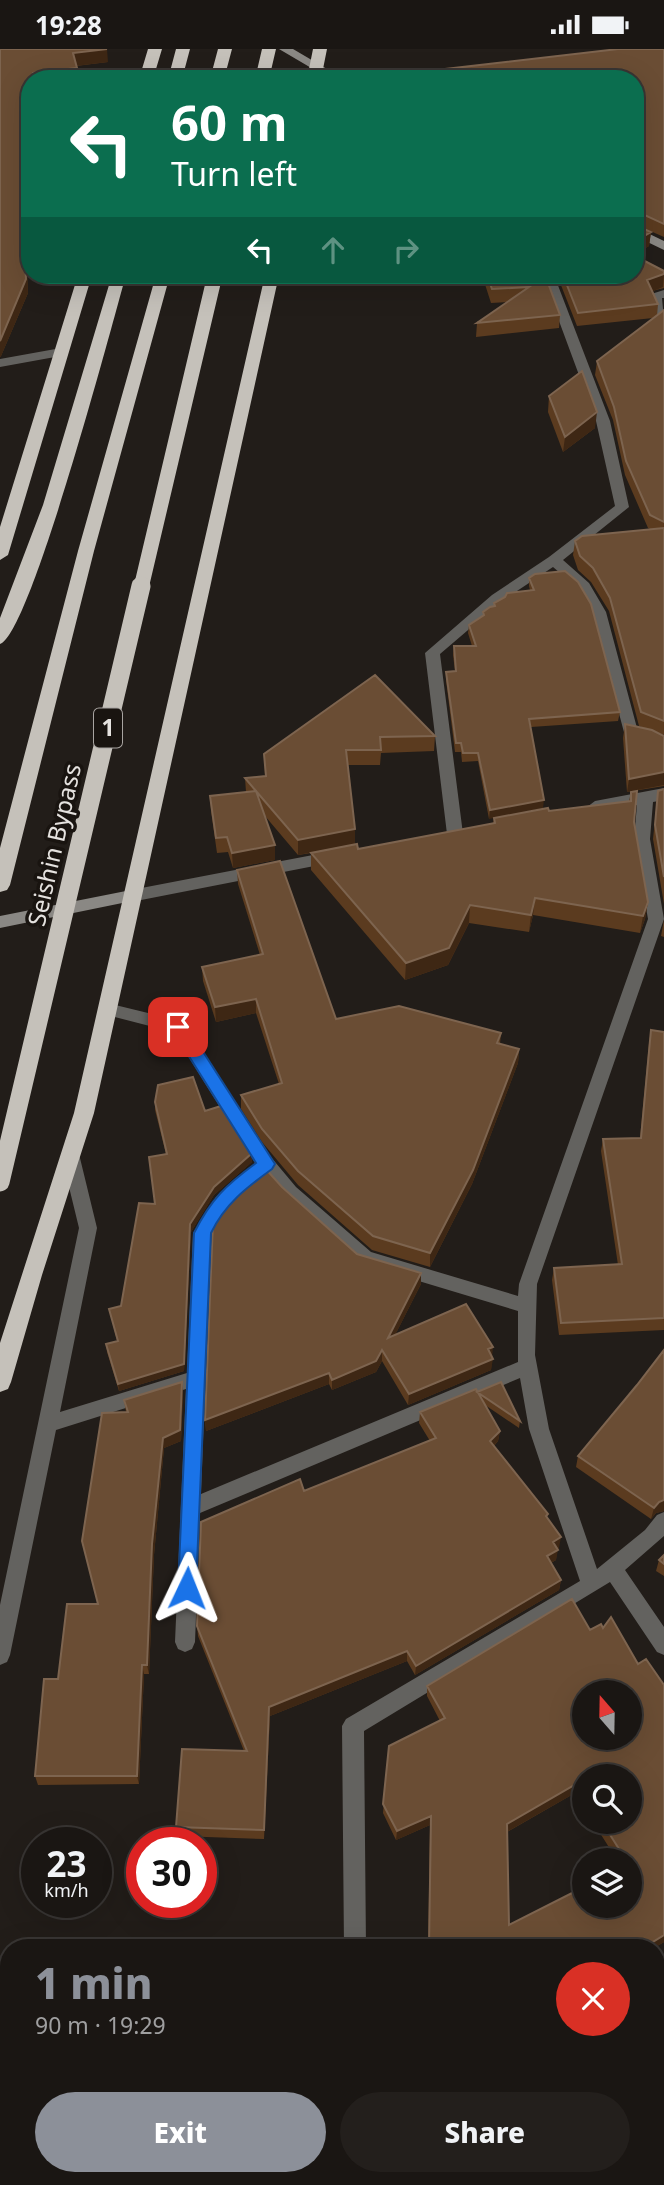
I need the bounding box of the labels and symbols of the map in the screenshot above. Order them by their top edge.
road number: 1 [94,709,122,747]
street label: Seishin Bypass [19,760,88,929]
pin [148,997,208,1057]
position arrow [150,1551,224,1625]
north arrow [572,1680,642,1750]
speed limit sign: 30 [126,1827,217,1918]

